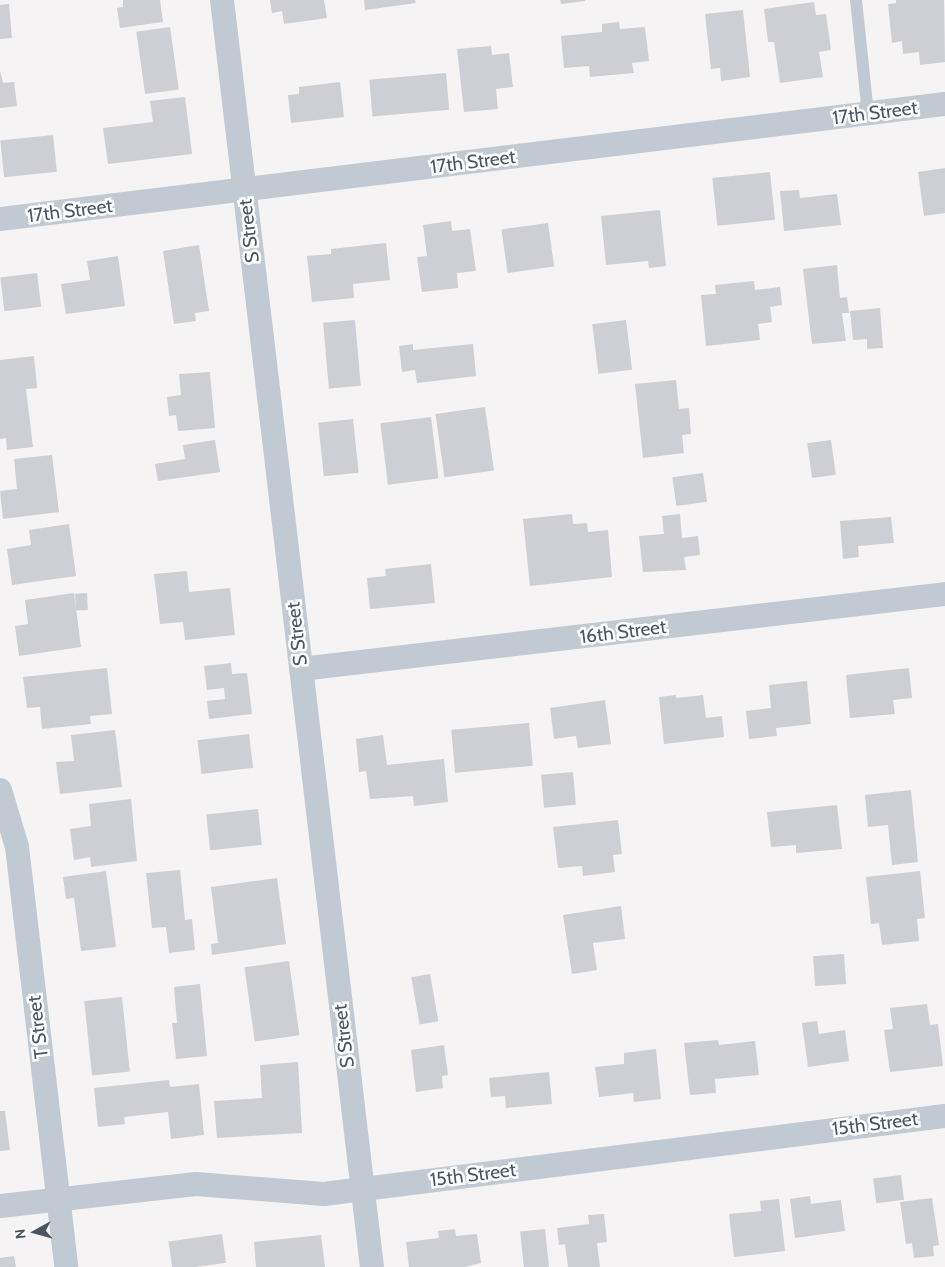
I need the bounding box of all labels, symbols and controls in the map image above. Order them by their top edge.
street label: 17th Street [831,96,919,130]
street label: 17th Street [429,145,517,179]
street label: 17th Street [26,194,114,228]
street label: S Street [234,198,264,264]
street label: S Street [282,601,312,667]
street label: 16th Street [579,615,667,649]
street label: T Street [23,994,53,1060]
street label: S Street [329,1003,359,1069]
street label: 15th Street [831,1107,919,1141]
street label: 15th Street [429,1158,517,1192]
north arrow [10,1207,60,1257]
text: N [11,1228,30,1240]

